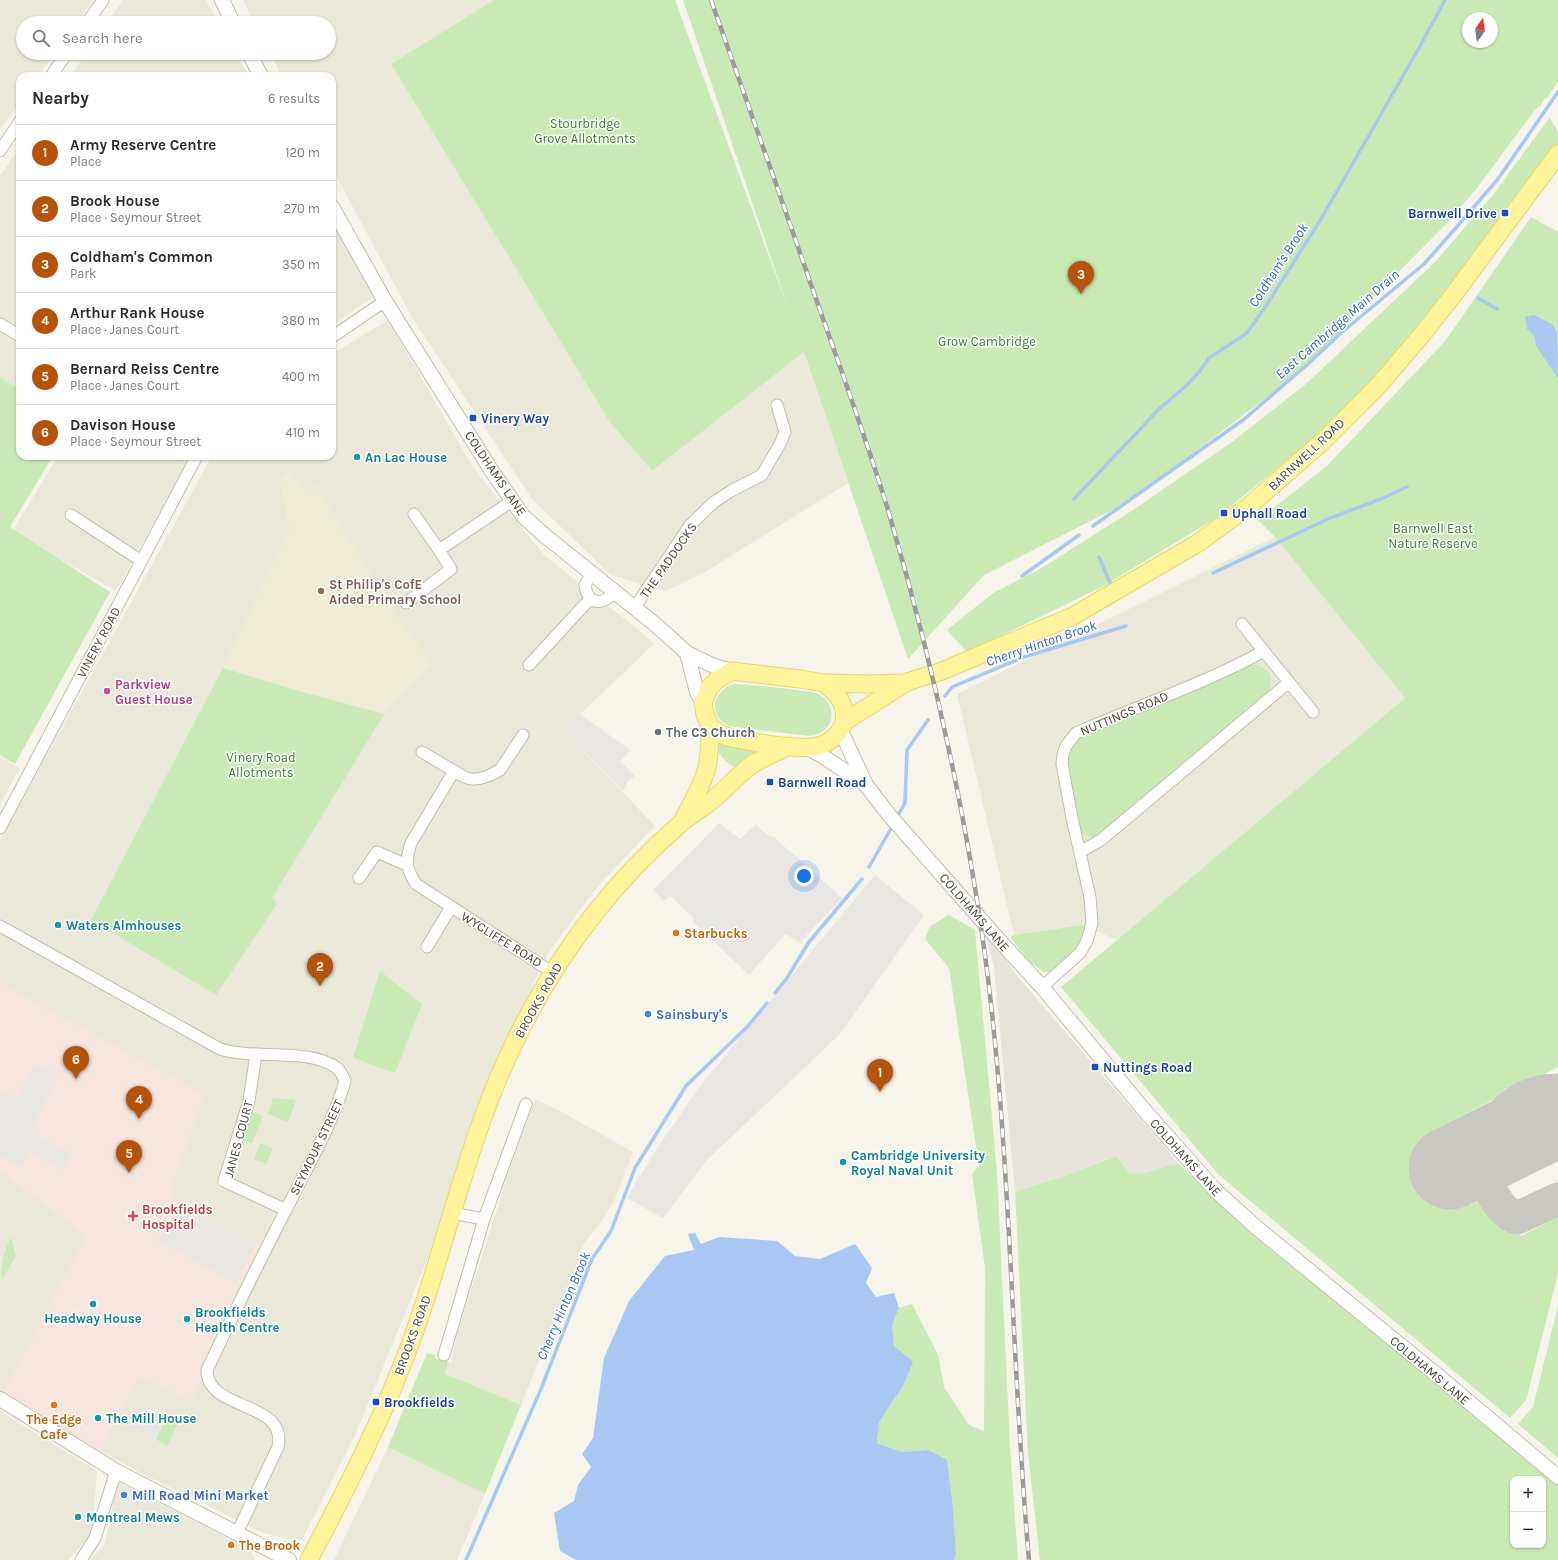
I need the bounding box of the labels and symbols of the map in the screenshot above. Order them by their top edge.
north arrow [1462,12,1498,48]
park label: Stourbridge Grove Allotments [534,116,636,146]
place label: Barnwell Drive [1408,206,1497,221]
marker: Barnwell Drive [1500,208,1510,218]
water label: Coldham's Brook [1245,219,1312,311]
pin: 3 [1068,261,1094,294]
water label: East Cambridge Main Drain [1272,266,1403,383]
park label: Grow Cambridge [938,334,1036,349]
place label: Vinery Way [481,411,549,426]
marker: Vinery Way [468,413,478,423]
street label: BARNWELL ROAD [1265,415,1348,494]
street label: COLDHAMS LANE [462,428,529,518]
place label: An Lac House [365,450,447,465]
marker: An Lac House [352,452,362,462]
place label: Uphall Road [1232,506,1307,521]
marker: Uphall Road [1219,508,1229,518]
street label: THE PADDOCKS [637,520,700,601]
park label: Barnwell East Nature Reserve [1388,521,1478,551]
place label: St Philip's CofE Aided Primary School [329,577,461,607]
marker: St Philip's CofE Aided Primary School [316,586,326,596]
street label: VINERY ROAD [74,604,123,680]
water label: Cherry Hinton Brook [984,616,1100,670]
place label: Parkview Guest House [115,677,193,707]
marker: Parkview Guest House [102,686,112,696]
street label: NUTTINGS ROAD [1078,688,1171,739]
place label: The C3 Church [666,725,755,740]
marker: The C3 Church [653,727,663,737]
park label: Vinery Road Allotments [226,750,296,780]
place label: Barnwell Road [778,775,867,790]
marker: Barnwell Road [765,777,775,787]
your location [794,866,814,886]
street label: COLDHAMS LANE [937,870,1013,955]
street label: WYCLIFFE ROAD [458,909,545,970]
place label: Waters Almhouses [66,918,181,933]
marker: Waters Almhouses [53,920,63,930]
place label: Starbucks [684,926,748,941]
marker: Starbucks [671,928,681,938]
pin: 2 [307,953,333,986]
street label: BROOKS ROAD [511,960,565,1041]
place label: Sainsbury's [656,1007,728,1022]
marker: Sainsbury's [643,1009,653,1019]
pin: 6 [63,1046,89,1079]
pin: 1 [867,1059,893,1092]
place label: Nuttings Road [1103,1060,1192,1075]
marker: Nuttings Road [1090,1062,1100,1072]
pin: 4 [126,1086,152,1119]
street label: SEYMOUR STREET [287,1096,346,1198]
street label: JANES COURT [221,1098,256,1179]
street label: COLDHAMS LANE [1147,1116,1224,1199]
pin: 5 [116,1140,142,1173]
place label: Cambridge University Royal Naval Unit [851,1148,986,1178]
marker: Cambridge University Royal Naval Unit [838,1157,848,1167]
place label: Brookfields Hospital [142,1202,213,1232]
marker: Brookfields Hospital [127,1210,139,1222]
water label: Cherry Hinton Brook [533,1249,594,1363]
street label: BROOKS ROAD [391,1293,434,1377]
marker: Headway House [88,1299,98,1309]
place label: Brookfields Health Centre [195,1305,280,1335]
place label: Headway House [44,1311,142,1326]
marker: Brookfields Health Centre [182,1314,192,1324]
street label: COLDHAMS LANE [1387,1333,1472,1408]
place label: Brookfields [384,1395,455,1410]
marker: Brookfields [371,1397,381,1407]
marker: The Edge Cafe [49,1400,59,1410]
place label: The Mill House [106,1411,197,1426]
place label: The Edge Cafe [26,1412,82,1442]
marker: The Mill House [93,1413,103,1423]
place label: Mill Road Mini Market [132,1488,269,1503]
marker: Mill Road Mini Market [119,1490,129,1500]
place label: Montreal Mews [86,1510,180,1525]
marker: Montreal Mews [73,1512,83,1522]
place label: The Brook [239,1538,300,1553]
marker: The Brook [226,1540,236,1550]

